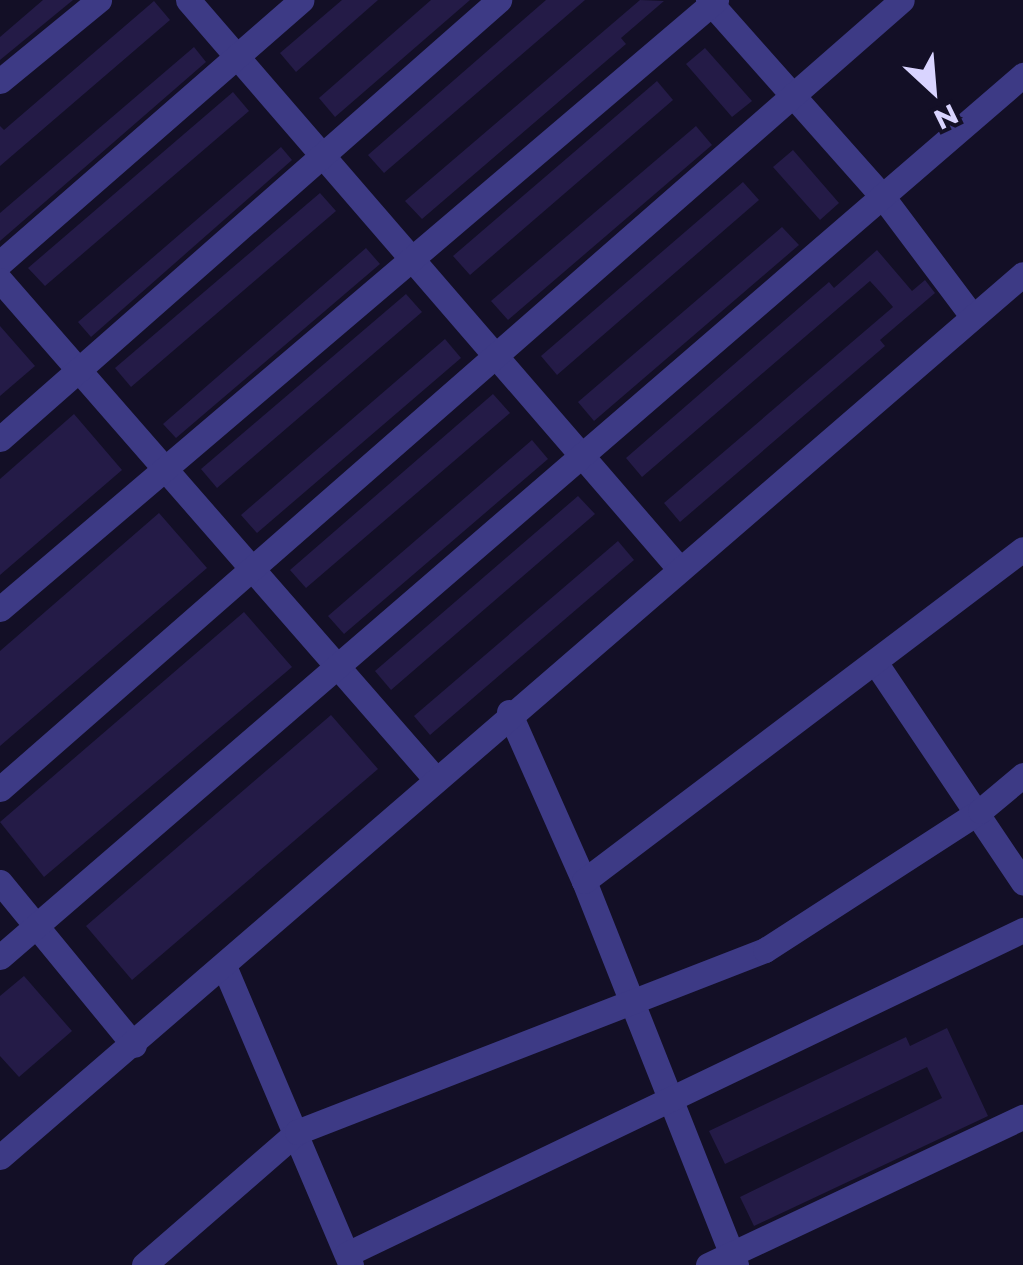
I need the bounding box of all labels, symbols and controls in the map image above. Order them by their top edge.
north arrow [883,40,983,140]
text: N [929,97,964,137]

